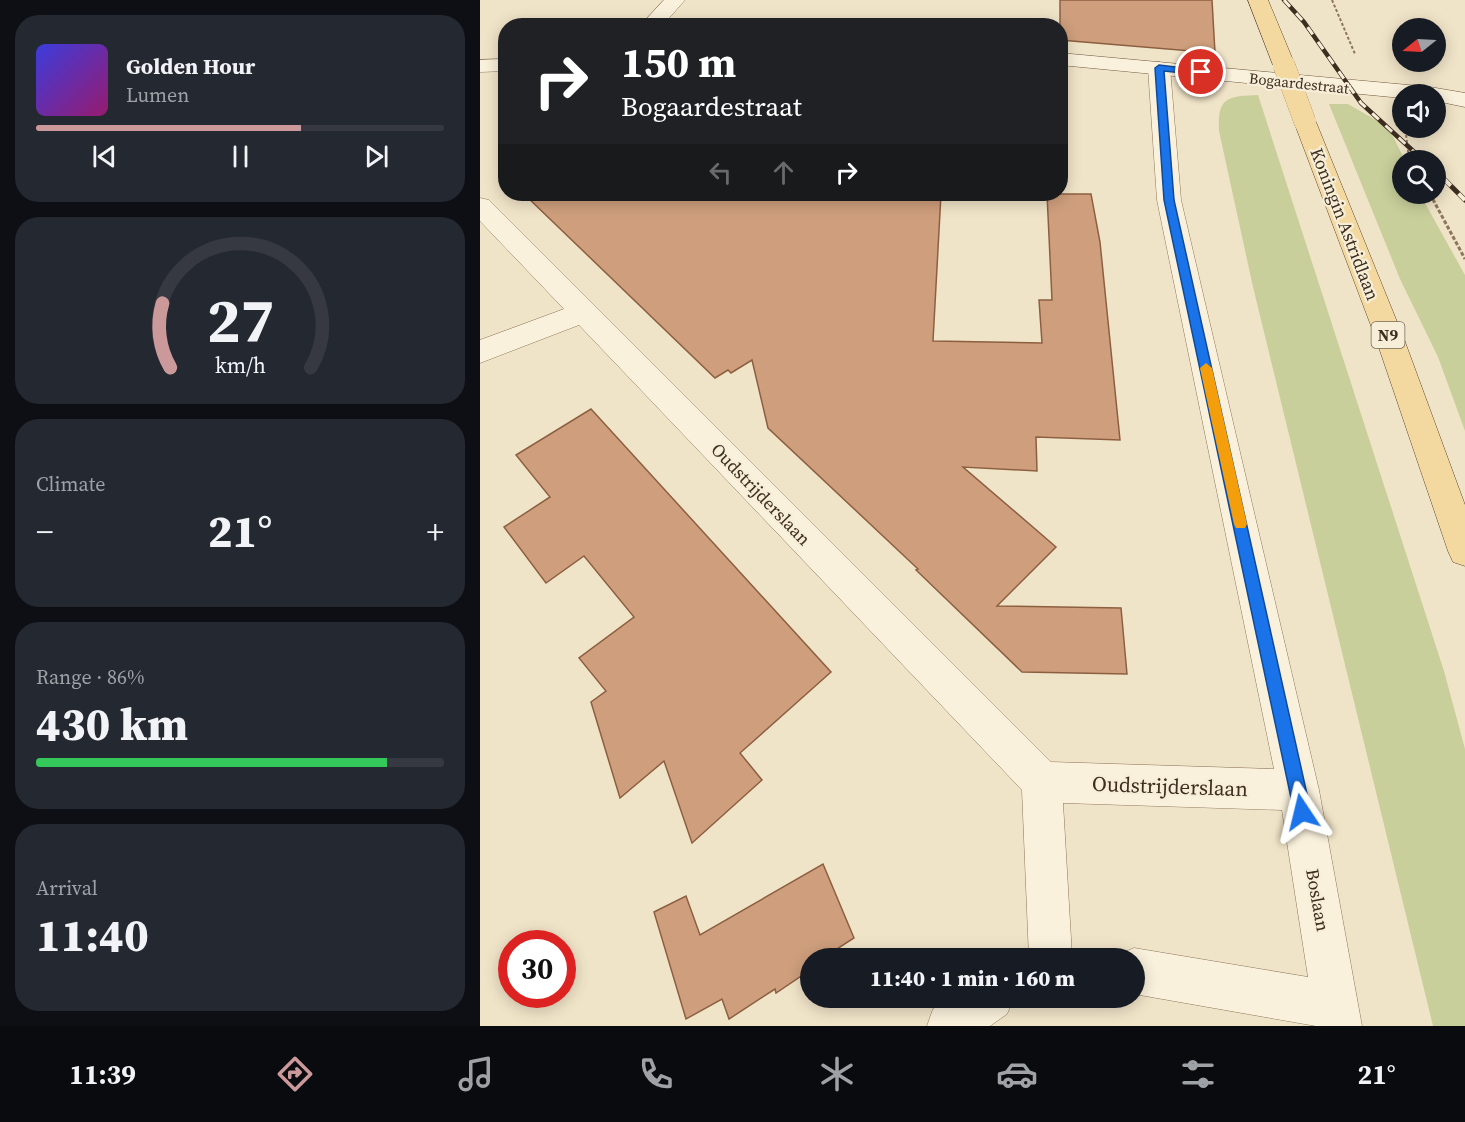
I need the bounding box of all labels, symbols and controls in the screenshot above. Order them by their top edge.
north arrow [1392,18,1446,72]
map controls [1392,18,1446,204]
text: 150 m [621,33,736,91]
icon: right [522,42,600,120]
pin [1175,46,1226,97]
text: Golden Hour [126,51,255,81]
icon: arrive [1184,55,1217,88]
street label: Bogaardestraat [1248,67,1350,99]
text: Lumen [126,81,189,109]
button: sound [1392,84,1446,138]
text: Bogaardestraat [621,88,802,125]
icon: previous [88,140,121,173]
icon: pause [224,140,257,173]
icon: next [360,140,393,173]
street label: Koningin Astridlaan [1304,144,1386,304]
button: search [1392,150,1446,204]
icon: left [704,156,737,189]
icon: ahead [767,156,800,189]
icon: right [830,156,863,189]
text: 27 [206,277,274,363]
road number: N9 [1372,322,1404,348]
text: km/h [214,351,266,380]
street label: Oudstrijderslaan [706,437,816,551]
text: Climate [36,470,105,498]
text: 21° [208,500,272,562]
text: − [36,509,54,554]
text: + [426,509,444,554]
text: Range · 86% [36,663,145,691]
text: 430 km [36,693,188,755]
street label: Oudstrijderslaan [1092,769,1249,803]
position arrow [1270,780,1334,844]
street label: Boslaan [1300,867,1336,933]
text: Arrival [36,874,98,902]
text: 11:40 [36,904,149,966]
speed limit sign: 30 [498,930,576,1008]
text: 11:40 · 1 min · 160 m [870,963,1075,993]
icon: directions [274,1053,316,1095]
icon: music [455,1053,497,1095]
icon: phone [635,1053,677,1095]
icon: climate [816,1053,858,1095]
icon: car [996,1053,1038,1095]
icon: filters [1177,1053,1219,1095]
text: 11:39 [69,1056,136,1093]
text: 21° [1358,1056,1396,1093]

